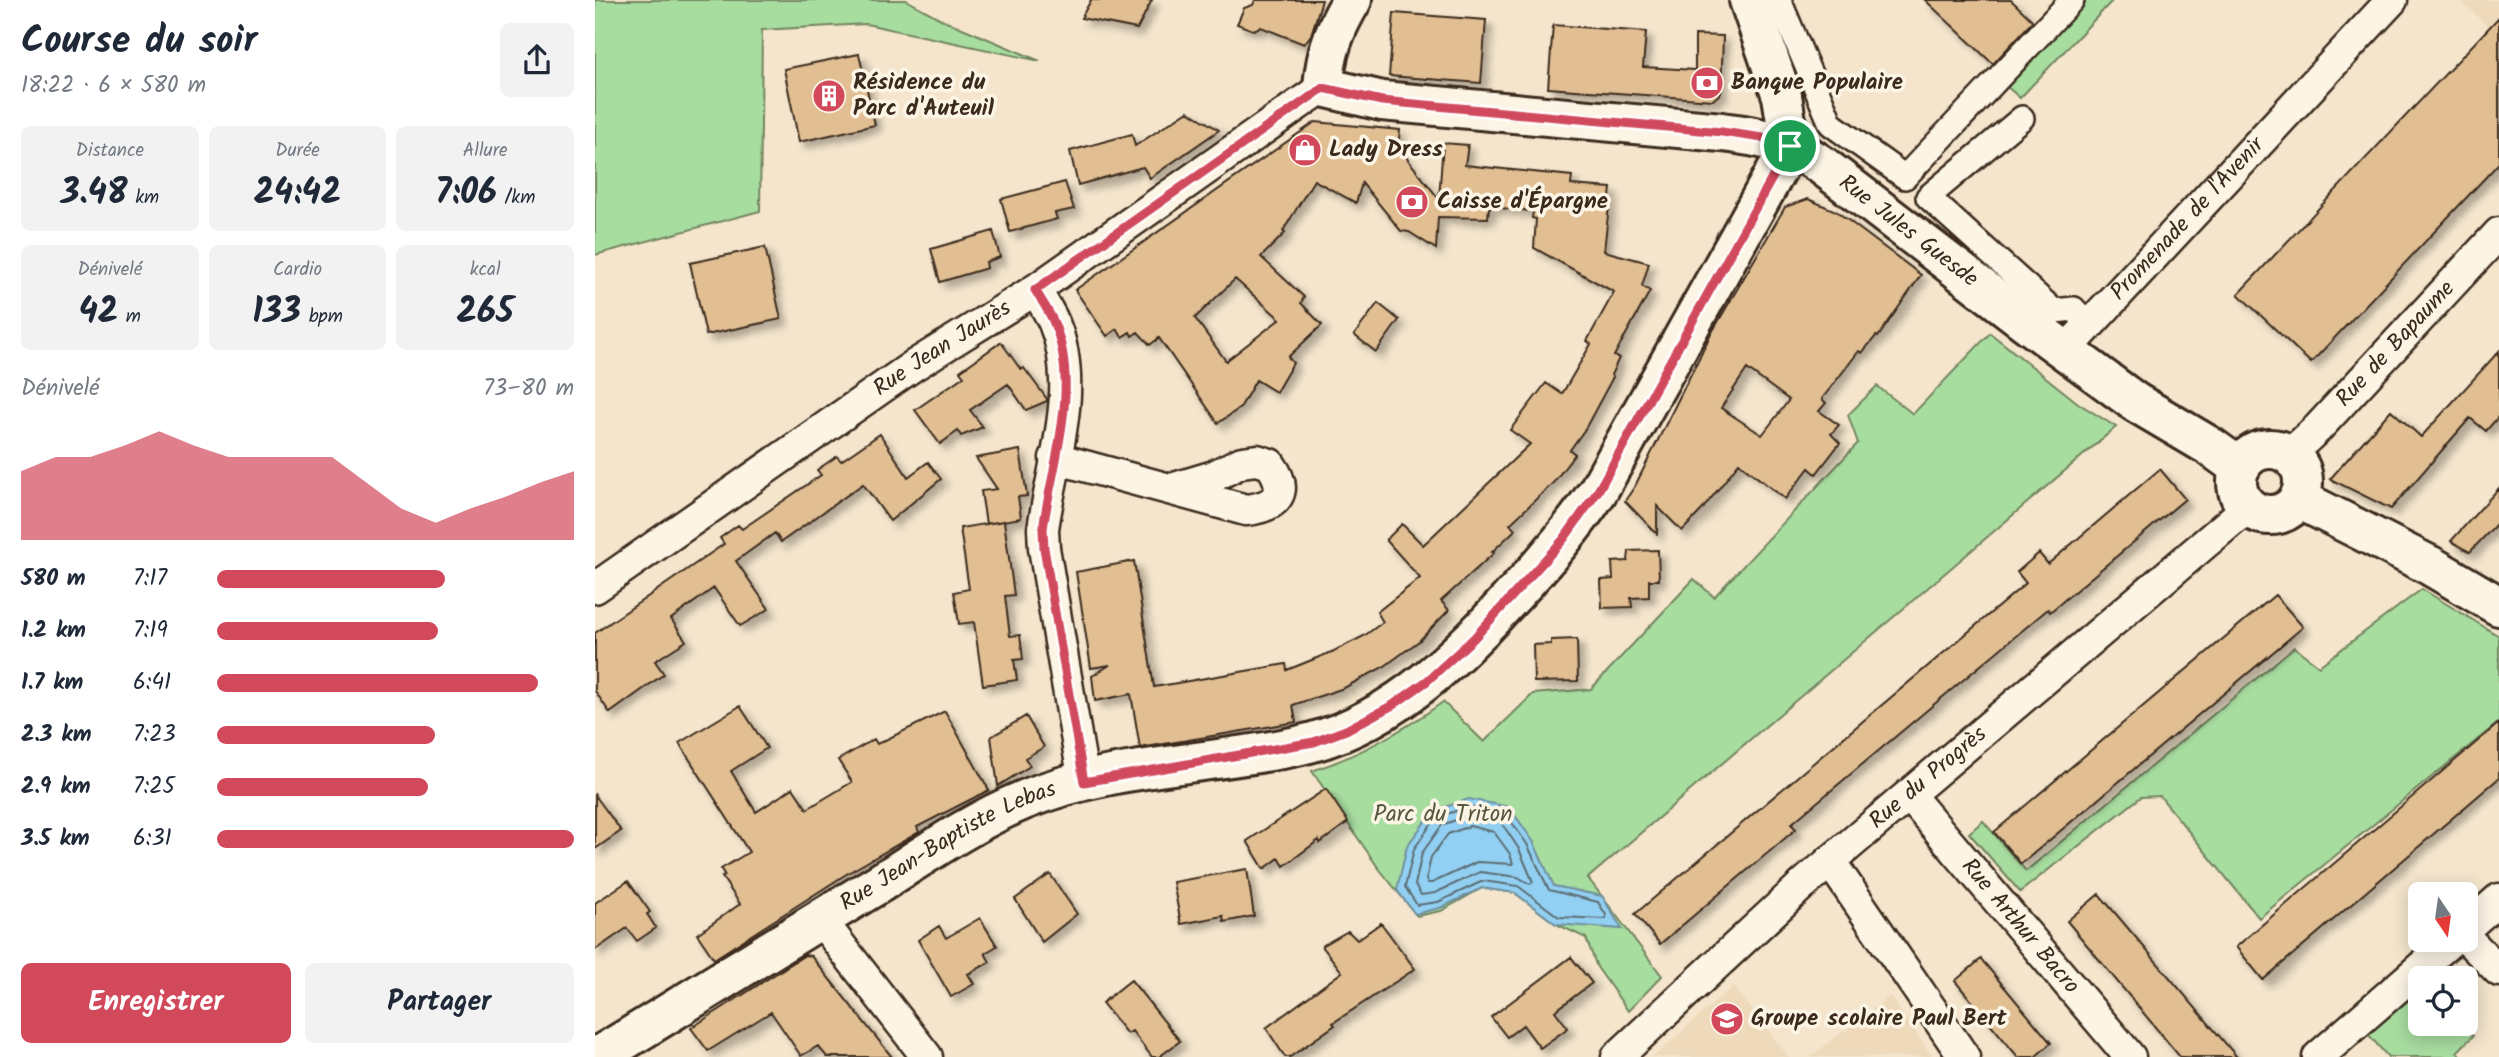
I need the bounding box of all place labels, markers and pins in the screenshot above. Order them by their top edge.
bank icon: Banque Populaire [1688,64,1726,102]
place label: Résidence du Parc d'Auteuil [853,65,995,127]
place label: Banque Populaire [1731,65,1903,101]
building icon: Résidence du Parc d'Auteuil [810,77,848,115]
pin [1760,116,1820,176]
shop icon: Lady Dress [1286,131,1324,169]
place label: Lady Dress [1329,132,1443,168]
bank icon: Caisse d'Épargne [1393,183,1431,221]
place label: Caisse d'Épargne [1437,184,1608,220]
school or university icon: Groupe scolaire Paul Bert [1708,1000,1746,1038]
place label: Groupe scolaire Paul Bert [1751,1001,2007,1037]

